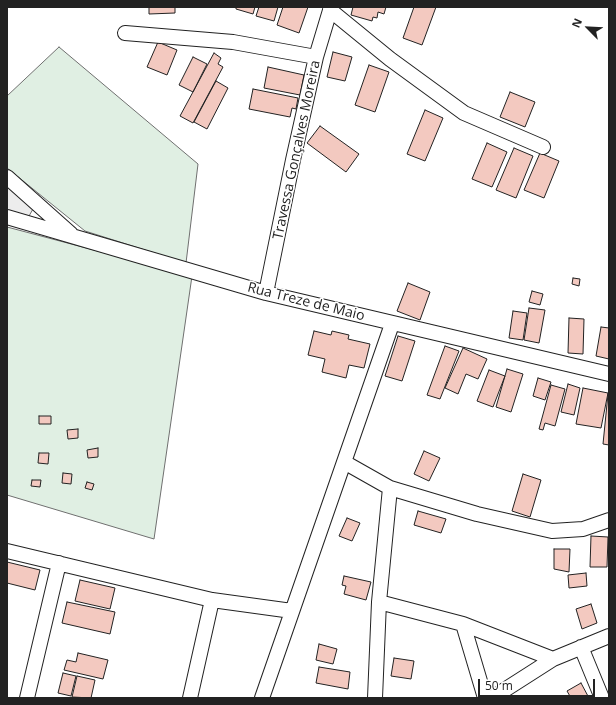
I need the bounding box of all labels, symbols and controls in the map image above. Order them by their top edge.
north arrow [568,8,608,48]
text: N [568,16,585,30]
street label: Travessa Gonçalves Moreira [270,59,324,241]
street label: Rua Treze de Maio [246,279,366,325]
scale bar [480,671,597,697]
text: 50 m [485,677,513,694]

